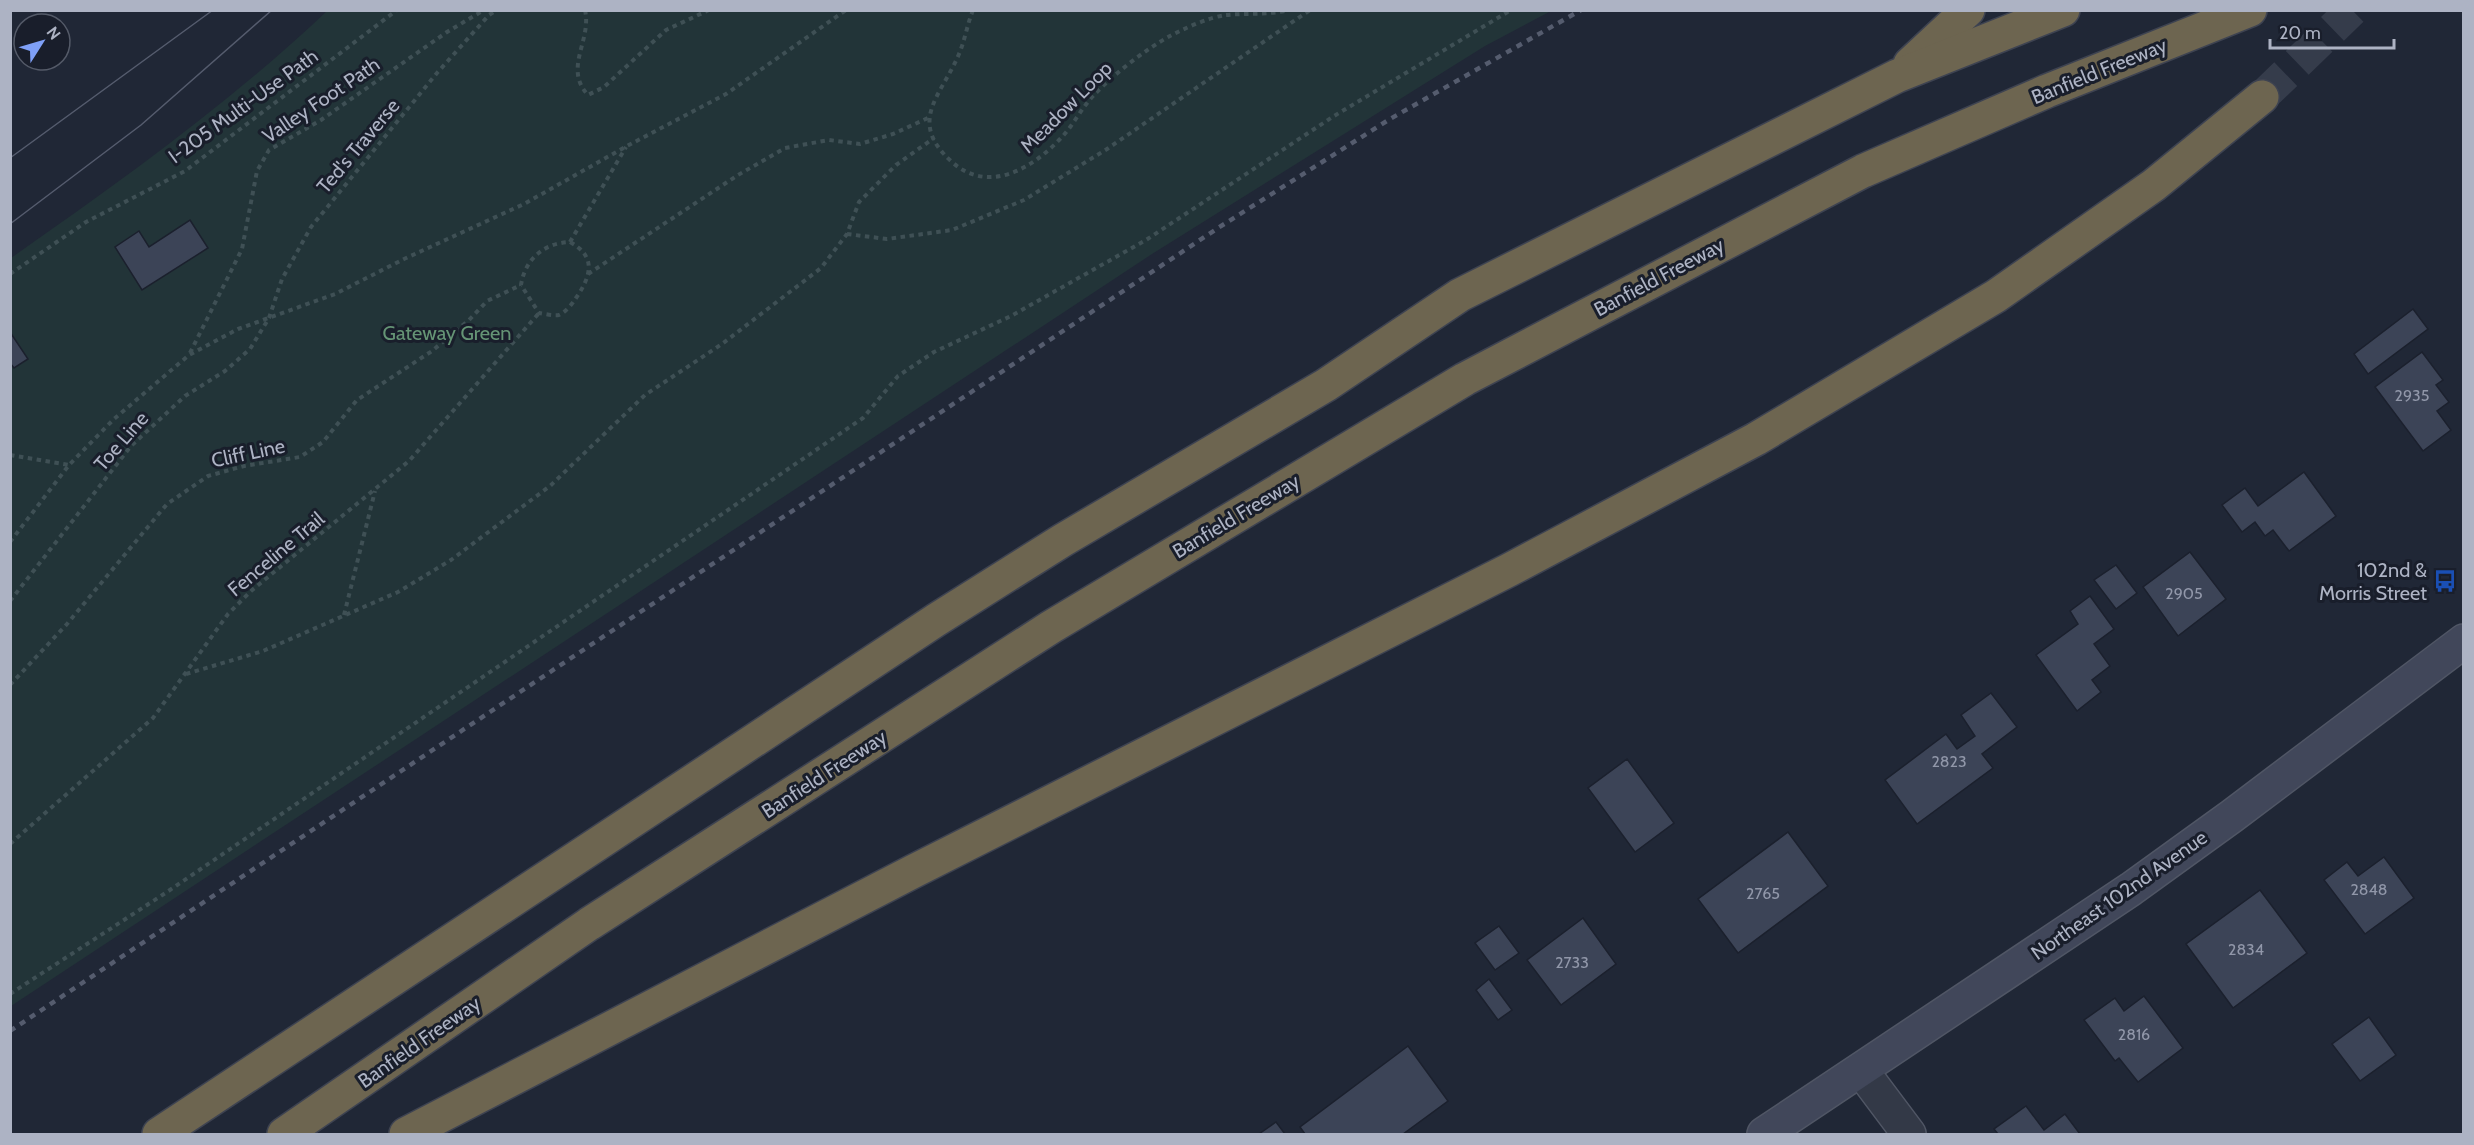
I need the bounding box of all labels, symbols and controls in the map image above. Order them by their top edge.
north arrow [12,12,72,72]
scale bar [2270,12,2394,50]
text: 20 m [2279,22,2321,44]
text: N [43,23,65,44]
street label: Banfield Freeway [2028,33,2170,109]
street label: I-205 Multi-Use Path [164,44,322,168]
street label: Valley Foot Path [258,52,384,148]
street label: Meadow Loop [1015,56,1117,158]
street label: Ted's Traverse [312,94,404,198]
street label: Banfield Freeway [1590,233,1728,321]
park label: Gateway Green [383,321,512,345]
house number: 2935 [2395,386,2429,405]
street label: Toe Line [89,407,153,475]
street label: Cliff Line [209,433,287,473]
street label: Banfield Freeway [1168,469,1304,563]
street label: Fenceline Trail [223,506,329,601]
place label: 102nd & Morris Street [2319,558,2427,605]
bus stop icon: 102nd & Morris Street [2432,568,2458,594]
house number: 2905 [2165,584,2203,603]
street label: Banfield Freeway [757,725,891,823]
house number: 2823 [1931,752,1967,771]
street label: Northeast 102nd Avenue [2026,825,2212,965]
house number: 2848 [2350,880,2388,899]
house number: 2765 [1746,884,1780,903]
house number: 2834 [2228,940,2264,959]
house number: 2733 [1555,953,1589,972]
street label: Banfield Freeway [353,991,485,1093]
house number: 2816 [2118,1025,2150,1044]

